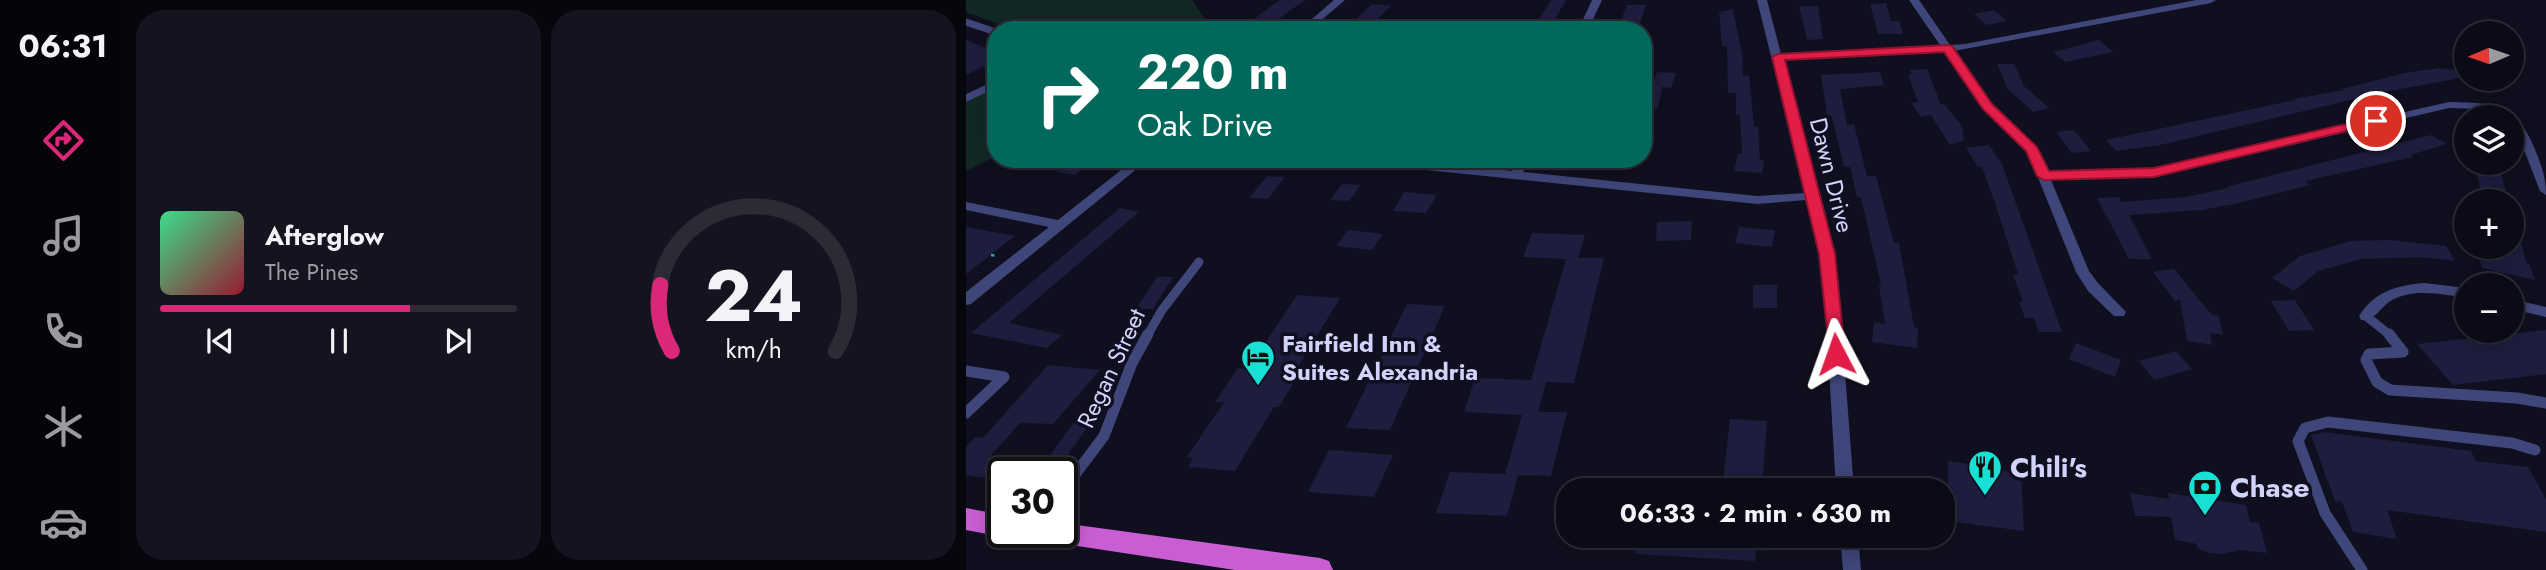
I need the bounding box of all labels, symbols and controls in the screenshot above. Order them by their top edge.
north arrow [2454,21,2524,91]
map controls [2454,21,2524,343]
text: 06:31 [18,23,108,69]
text: 220 m [1137,37,1289,107]
icon: right [1022,49,1113,140]
pin [2346,91,2406,151]
text: Oak Drive [1137,102,1273,148]
icon: arrive [2357,102,2395,140]
button: layers [2454,105,2524,175]
street label: Dawn Drive [1801,114,1863,236]
icon: directions [39,116,88,165]
button: + [2454,189,2524,259]
icon: music [39,211,88,260]
text: Afterglow [265,217,384,255]
text: 24 [704,243,803,348]
text: The Pines [265,255,358,289]
button: − [2454,273,2524,343]
street label: Regan Street [1068,302,1154,433]
icon: phone [39,307,88,356]
position arrow [1799,317,1873,391]
icon: previous [201,322,239,360]
icon: pause [320,322,358,360]
icon: next [439,322,477,360]
place label: Fairfield Inn & Suites Alexandria [1282,326,1478,389]
text: km/h [725,331,782,367]
hotel icon: Fairfield Inn & Suites Alexandria [1239,338,1277,387]
icon: climate [39,402,88,451]
place label: Chili's [2010,447,2087,488]
restaurant icon: Chili's [1966,448,2004,497]
speed limit sign: 30 [987,457,1078,548]
place label: Chase [2230,467,2309,508]
bank icon: Chase [2186,468,2224,517]
text: 06:33 · 2 min · 630 m [1620,494,1891,532]
icon: car [39,498,88,547]

